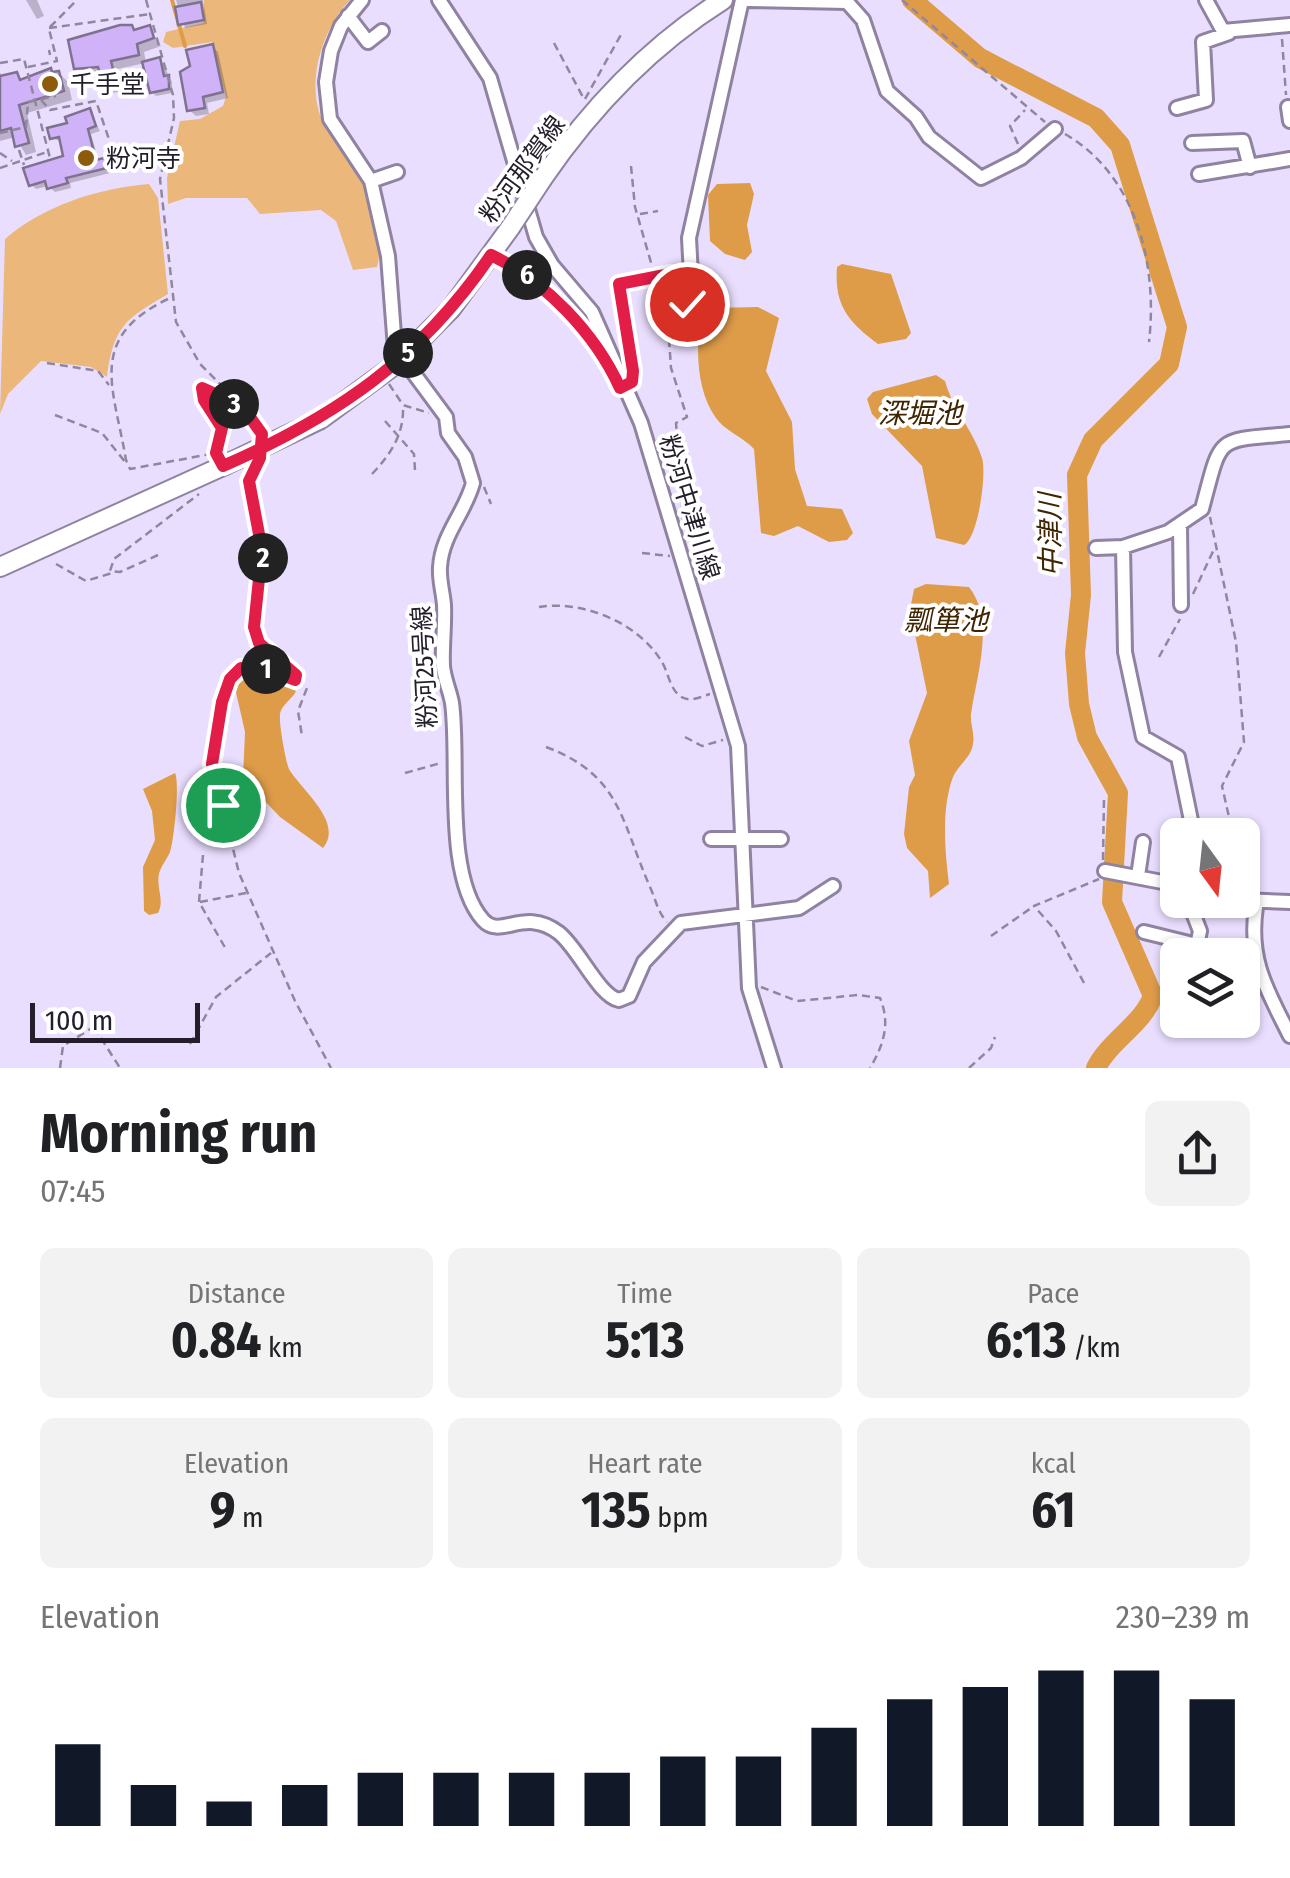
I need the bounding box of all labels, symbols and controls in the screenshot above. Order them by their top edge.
place label: 千手堂 [70,70,145,100]
marker: 千手堂 [39,73,61,95]
street label: 粉河那賀線 [474,110,572,229]
place label: 粉河寺 [106,144,181,174]
marker: 粉河寺 [75,147,97,169]
pin: 6 [502,250,552,300]
text: 6 [520,258,534,291]
pin [645,262,730,347]
icon: check [660,277,715,332]
pin: 5 [383,328,433,378]
text: 5 [401,336,415,369]
pin: 3 [209,379,259,429]
text: 3 [227,387,241,420]
water label: 深堀池 [878,397,965,430]
street label: 粉河中津川線 [653,431,725,583]
water label: 中津川 [1033,490,1068,577]
pin: 2 [238,533,288,583]
text: 2 [257,541,269,574]
water label: 瓢箪池 [904,604,991,637]
street label: 粉河25号線 [407,605,443,729]
pin: 1 [241,644,291,694]
text: 1 [260,652,272,685]
pin [181,763,266,848]
icon: arrive [196,778,251,833]
north arrow [1160,818,1260,918]
map controls [1160,818,1260,1038]
button: layers [1160,938,1260,1038]
scale bar [30,998,200,1042]
text: 100 m [45,1004,113,1037]
text: Morning run [40,1101,317,1167]
button: share [1145,1101,1250,1206]
text: 07:45 [40,1172,106,1210]
text: Distance [188,1277,286,1310]
text: Time [617,1277,673,1310]
text: Pace [1027,1277,1079,1310]
text: 0.84 [171,1310,262,1370]
text: 5:13 [605,1310,685,1370]
text: 6:13 [986,1310,1067,1370]
text: km [262,1331,303,1364]
text: /km [1067,1331,1121,1364]
text: Elevation [184,1447,289,1480]
text: Heart rate [588,1447,702,1480]
text: kcal [1031,1447,1076,1480]
text: 9 [210,1480,236,1540]
text: 135 [581,1480,651,1540]
text: 61 [1031,1480,1076,1540]
text: m [236,1501,264,1534]
text: bpm [651,1501,709,1534]
text: Elevation [40,1598,160,1636]
text: 230–239 m [1116,1598,1250,1636]

